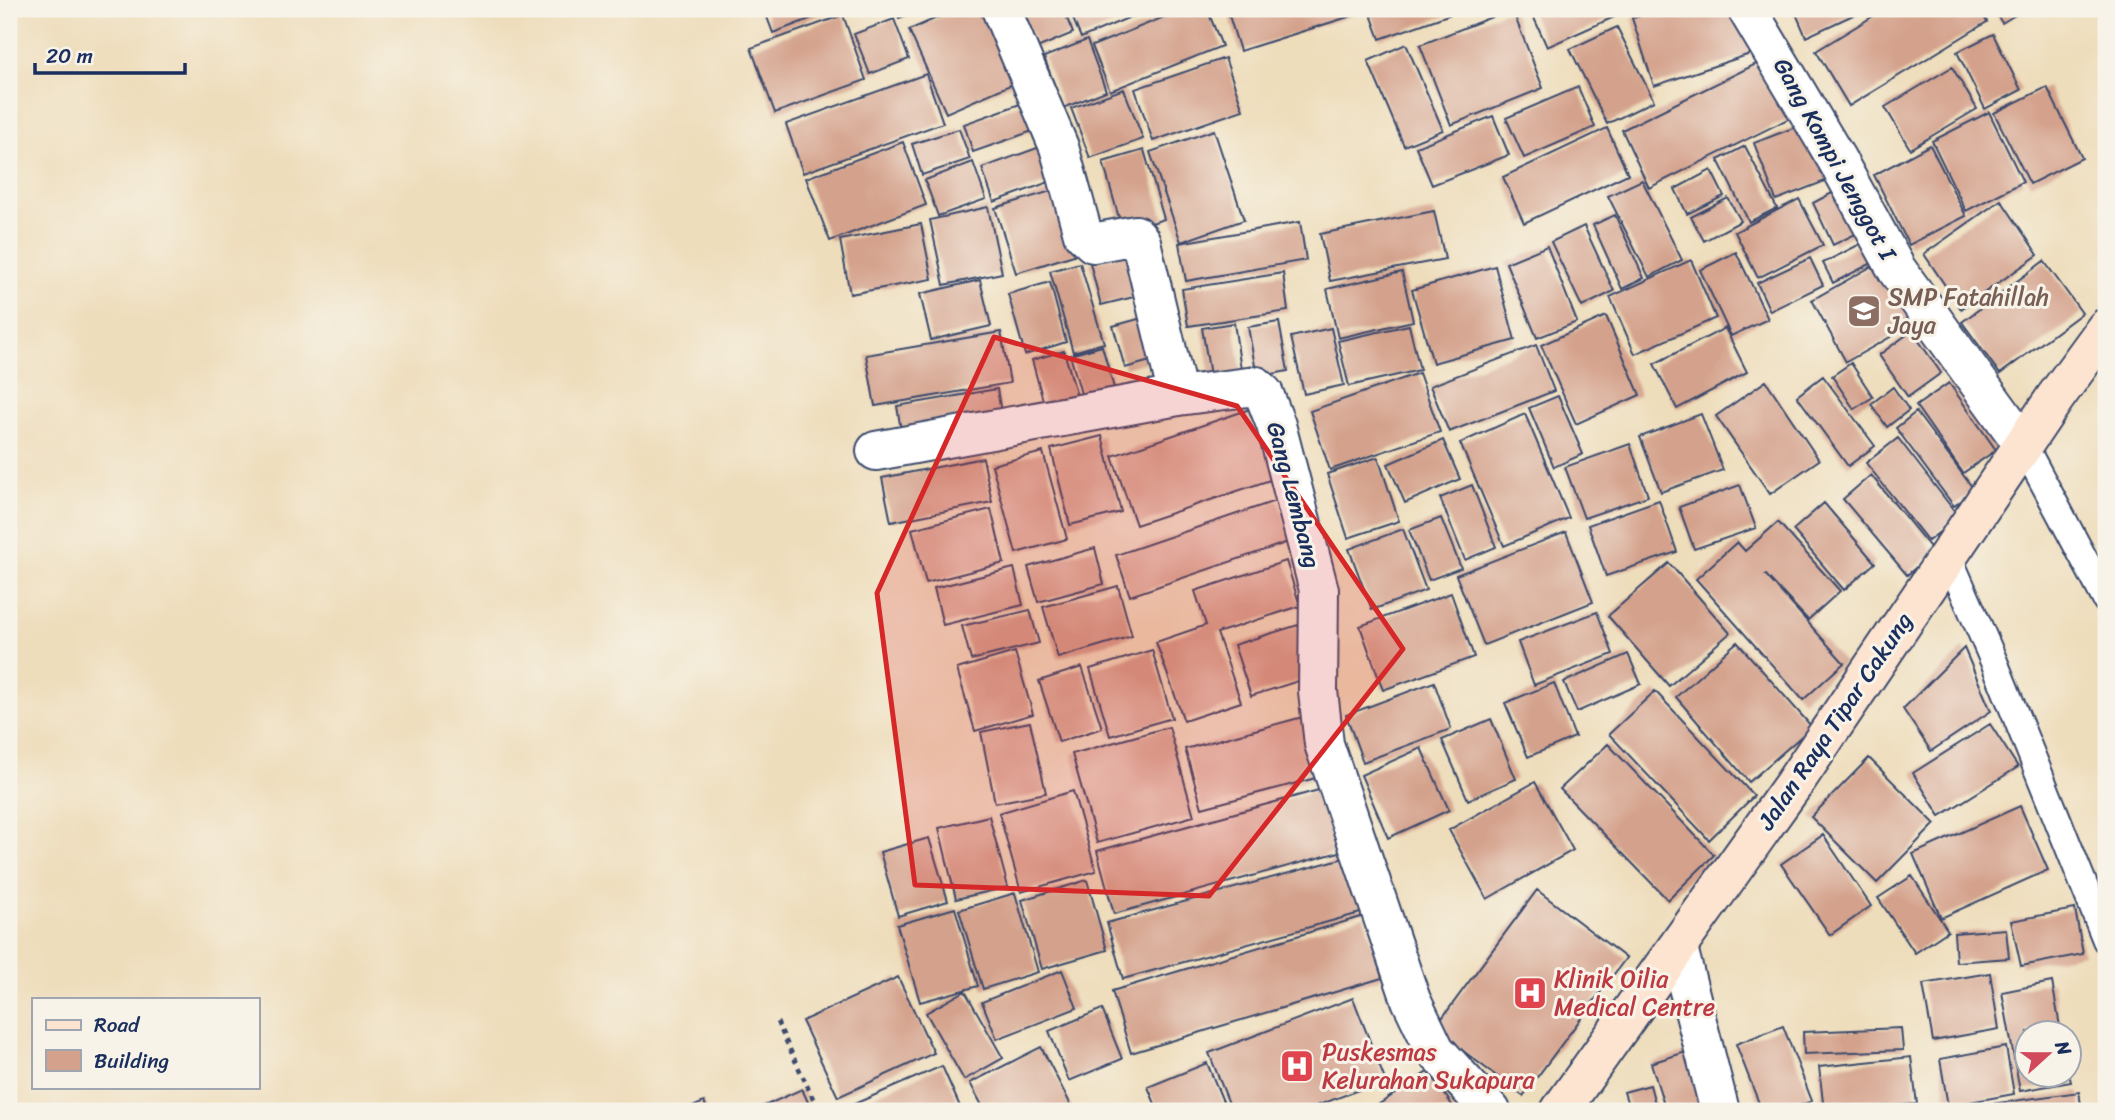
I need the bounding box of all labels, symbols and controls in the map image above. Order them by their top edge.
scale bar [35,32,186,76]
text: 20 m [46,37,93,75]
street label: Gang Kompi Jenggot I [1762,50,1909,270]
place label: SMP Fatahillah Jaya [1887,276,2049,346]
school or university icon: SMP Fatahillah Jaya [1845,292,1883,330]
street label: Gang Lembang [1254,417,1334,573]
street label: Jalan Raya Tipar Cakung [1746,603,1924,840]
place label: Klinik Oilia Medical Centre [1554,958,1715,1028]
hospital icon: Klinik Oilia Medical Centre [1511,974,1549,1012]
legend [32,998,259,1088]
text: Road [94,1006,141,1044]
north arrow [2014,1018,2084,1088]
place label: Puskesmas Kelurahan Sukapura [1322,1031,1535,1101]
text: N [2045,1035,2081,1061]
text: Building [94,1042,170,1080]
hospital icon: Puskesmas Kelurahan Sukapura [1278,1047,1316,1085]

